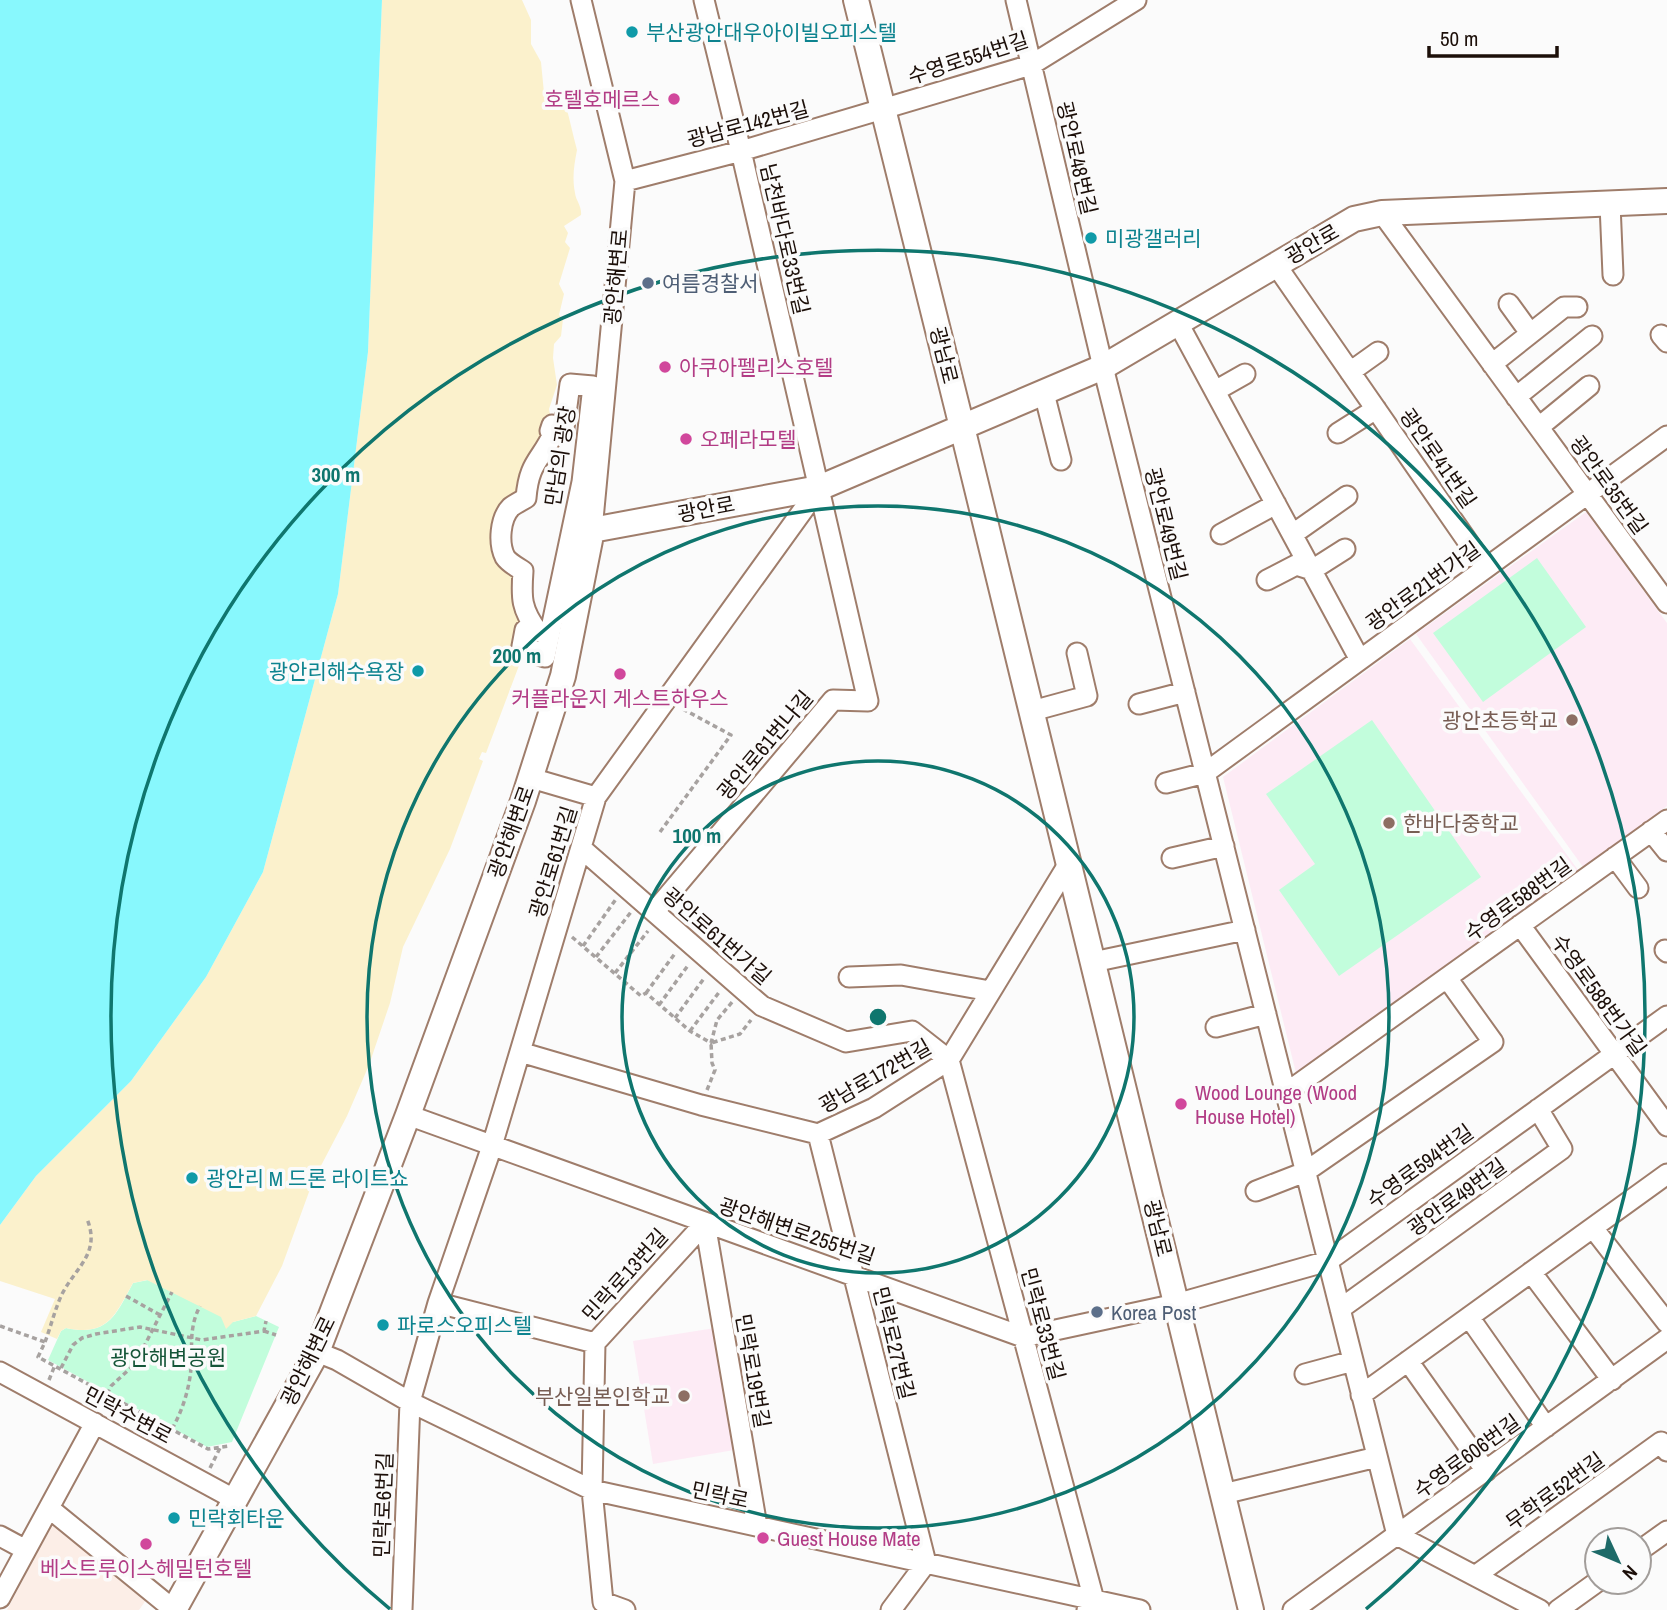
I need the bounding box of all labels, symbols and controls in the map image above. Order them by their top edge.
scale bar [1429,14,1557,58]
place label: 부산광안대우아이빌오피스텔 [646,18,897,47]
marker: 부산광안대우아이빌오피스텔 [624,24,640,40]
text: 50 m [1440,24,1478,53]
street label: 수영로554번길 [904,25,1032,91]
place label: 호텔호메르스 [544,85,660,114]
marker: 호텔호메르스 [666,91,682,107]
street label: 광남로142번길 [684,94,812,154]
street label: 광안로48번길 [1050,98,1104,218]
street label: 남천바다로33번길 [754,161,816,317]
street label: 광안로 [1280,217,1344,271]
place label: 미광갤러리 [1105,224,1202,253]
street label: 광안해변로 [597,228,635,326]
marker: 미광갤러리 [1083,230,1099,246]
place label: 여름경찰서 [662,269,759,298]
marker: 여름경찰서 [640,275,656,291]
street label: 광남로 [923,323,965,387]
place label: 아쿠아펠리스호텔 [679,353,834,382]
marker: 아쿠아펠리스호텔 [657,359,673,375]
street label: 광안로41번길 [1393,402,1483,514]
street label: 만남의 광장 [538,404,582,508]
place label: 오페라모텔 [700,425,797,454]
street label: 광안로35번길 [1563,430,1655,540]
marker: 오페라모텔 [678,431,694,447]
text: 300 m [312,460,360,489]
street label: 광안로49번길 [1138,464,1194,584]
street label: 광안로 [675,489,737,529]
street label: 광안로21번가길 [1360,535,1486,637]
text: 200 m [493,641,541,670]
place label: 광안리해수욕장 [269,657,404,686]
marker: 광안리해수욕장 [410,663,426,679]
marker: 커플라운지 게스트하우스 [612,666,628,682]
place label: 커플라운지 게스트하우스 [511,684,729,713]
street label: 광안로61번나길 [710,684,820,806]
place label: 광안초등학교 [1442,706,1558,735]
marker: 광안초등학교 [1564,712,1580,728]
street label: 광안해변로 [481,782,541,882]
street label: 광안로61번길 [522,802,584,922]
place label: 한바다중학교 [1403,809,1519,838]
marker: 한바다중학교 [1381,815,1397,831]
text: 100 m [673,821,721,850]
street label: 수영로588번길 [1459,850,1577,948]
street label: 광안로61번가길 [657,881,777,991]
street label: 수영로588번가길 [1545,928,1653,1062]
centre of rings [866,1005,890,1029]
street label: 광남로172번길 [813,1032,937,1120]
place label: Wood Lounge (Wood House Hotel) [1195,1078,1357,1131]
marker: Wood Lounge (Wood House Hotel) [1173,1096,1189,1112]
street label: 수영로594번길 [1361,1117,1479,1215]
street label: 광안로49번길 [1402,1151,1512,1243]
place label: 광안리 M 드론 라이트쇼 [206,1164,409,1193]
marker: 광안리 M 드론 라이트쇼 [184,1170,200,1186]
street label: 광안해변로255번길 [715,1191,879,1271]
street label: 광남로 [1137,1196,1179,1260]
street label: 민락로13번길 [575,1222,675,1328]
street label: 민락로33번길 [1014,1264,1072,1384]
street label: 민락로27번길 [866,1283,922,1403]
place label: Korea Post [1111,1298,1196,1327]
marker: Korea Post [1089,1304,1105,1320]
street label: 광안해변로 [274,1311,342,1411]
place label: 파로스오피스텔 [397,1311,532,1340]
street label: 민락로19번길 [729,1311,777,1431]
marker: 파로스오피스텔 [375,1317,391,1333]
park label: 광안해변공원 [110,1343,226,1372]
street label: 민락수변로 [79,1380,177,1450]
place label: 부산일본인학교 [535,1382,670,1411]
marker: 부산일본인학교 [676,1388,692,1404]
street label: 수영로606번길 [1408,1407,1526,1505]
street label: 무학로52번길 [1500,1445,1610,1537]
street label: 민락로6번길 [367,1451,399,1559]
street label: 민락로 [689,1475,751,1515]
place label: 민락회타운 [188,1504,285,1533]
marker: 민락회타운 [166,1510,182,1526]
place label: Guest House Mate [777,1524,921,1553]
north arrow [1583,1526,1653,1596]
marker: Guest House Mate [755,1530,771,1546]
marker: 베스트루이스헤밀턴호텔 [138,1536,154,1552]
place label: 베스트루이스헤밀턴호텔 [40,1554,252,1583]
text: N [1617,1560,1643,1586]

